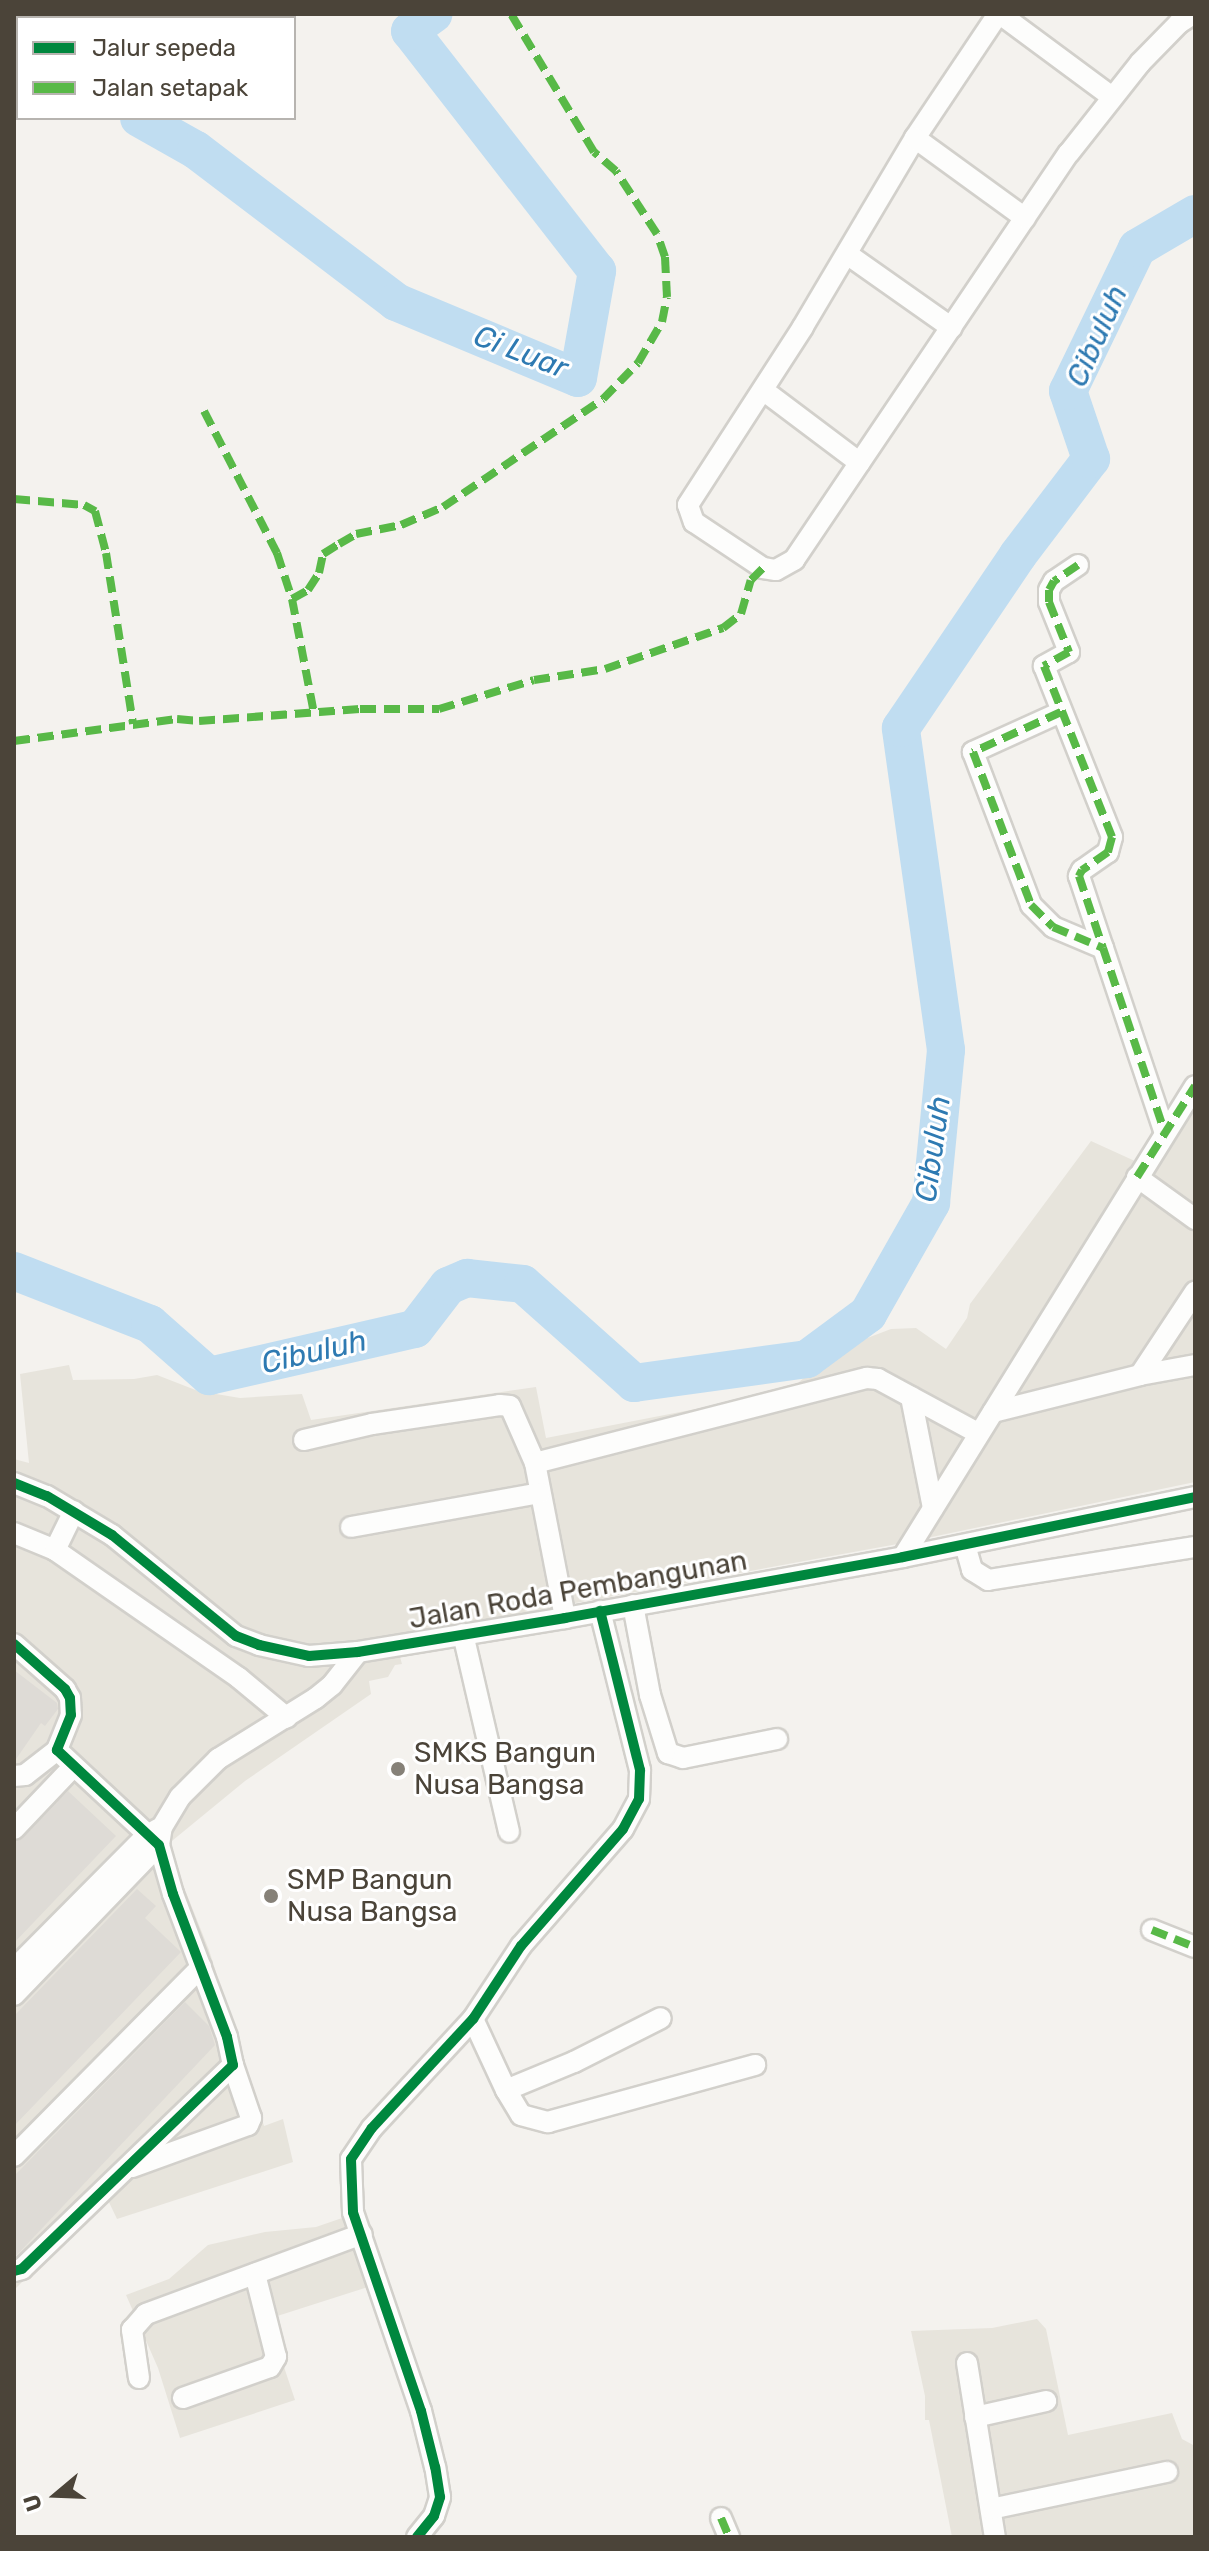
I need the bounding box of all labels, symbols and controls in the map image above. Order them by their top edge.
legend [16,16,296,120]
text: Jalur sepeda [92,34,236,62]
text: Jalan setapak [92,74,248,102]
water label: Cibuluh [1059,280,1135,392]
water label: Ci Luar [469,318,573,386]
water label: Cibuluh [908,1094,958,1204]
water label: Cibuluh [258,1322,370,1382]
street label: Jalan Roda Pembangunan [406,1544,750,1636]
place label: SMKS Bangun Nusa Bangsa [414,1736,596,1802]
marker: SMKS Bangun Nusa Bangsa [389,1760,407,1778]
place label: SMP Bangun Nusa Bangsa [287,1863,457,1929]
marker: SMP Bangun Nusa Bangsa [262,1887,280,1905]
north arrow [16,2455,96,2535]
text: U [17,2491,48,2515]

